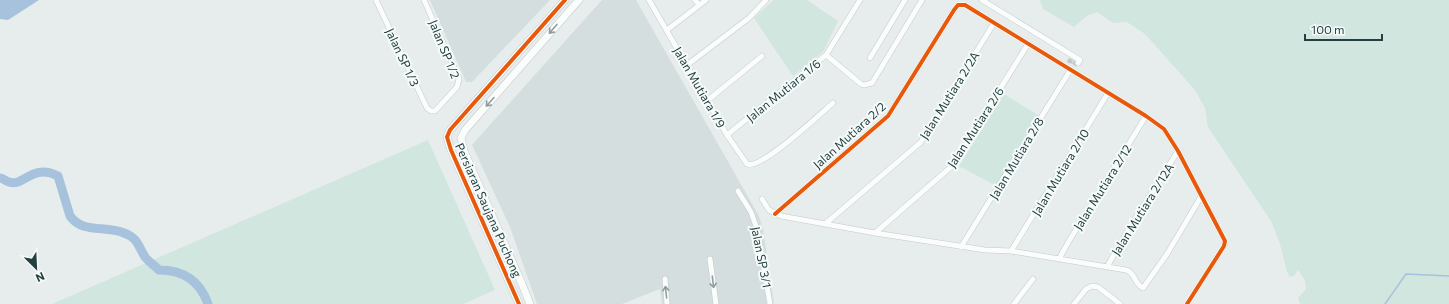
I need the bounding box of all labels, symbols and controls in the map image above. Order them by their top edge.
scale bar [1305,16,1382,42]
street label: Jalan SP 1/2 [426,18,463,81]
text: 100 m [1311,22,1345,36]
one-way arrow [549,24,558,35]
street label: Jalan SP 1/3 [383,26,423,89]
street label: Jalan Mutiara 1/9 [670,44,729,131]
street label: Jalan Mutiara 2/2A [916,49,983,142]
street label: Jalan Mutiara 1/6 [743,56,824,125]
street label: Jalan Mutiara 2/6 [944,84,1007,170]
one-way arrow [485,97,495,107]
street label: Jalan Mutiara 2/2 [810,99,889,172]
street label: Jalan Mutiara 2/8 [986,115,1047,202]
street label: Jalan Mutiara 2/10 [1029,126,1092,219]
street label: Persiaran Saujana Puchong [453,141,525,280]
street label: Jalan Mutiara 2/12 [1070,142,1135,233]
street label: Jalan Mutiara 2/12A [1108,160,1177,258]
street label: Jalan SP 3/1 [748,225,775,289]
north arrow [16,248,56,288]
text: N [34,270,47,285]
one-way arrow [709,275,717,288]
one-way arrow [662,286,670,299]

